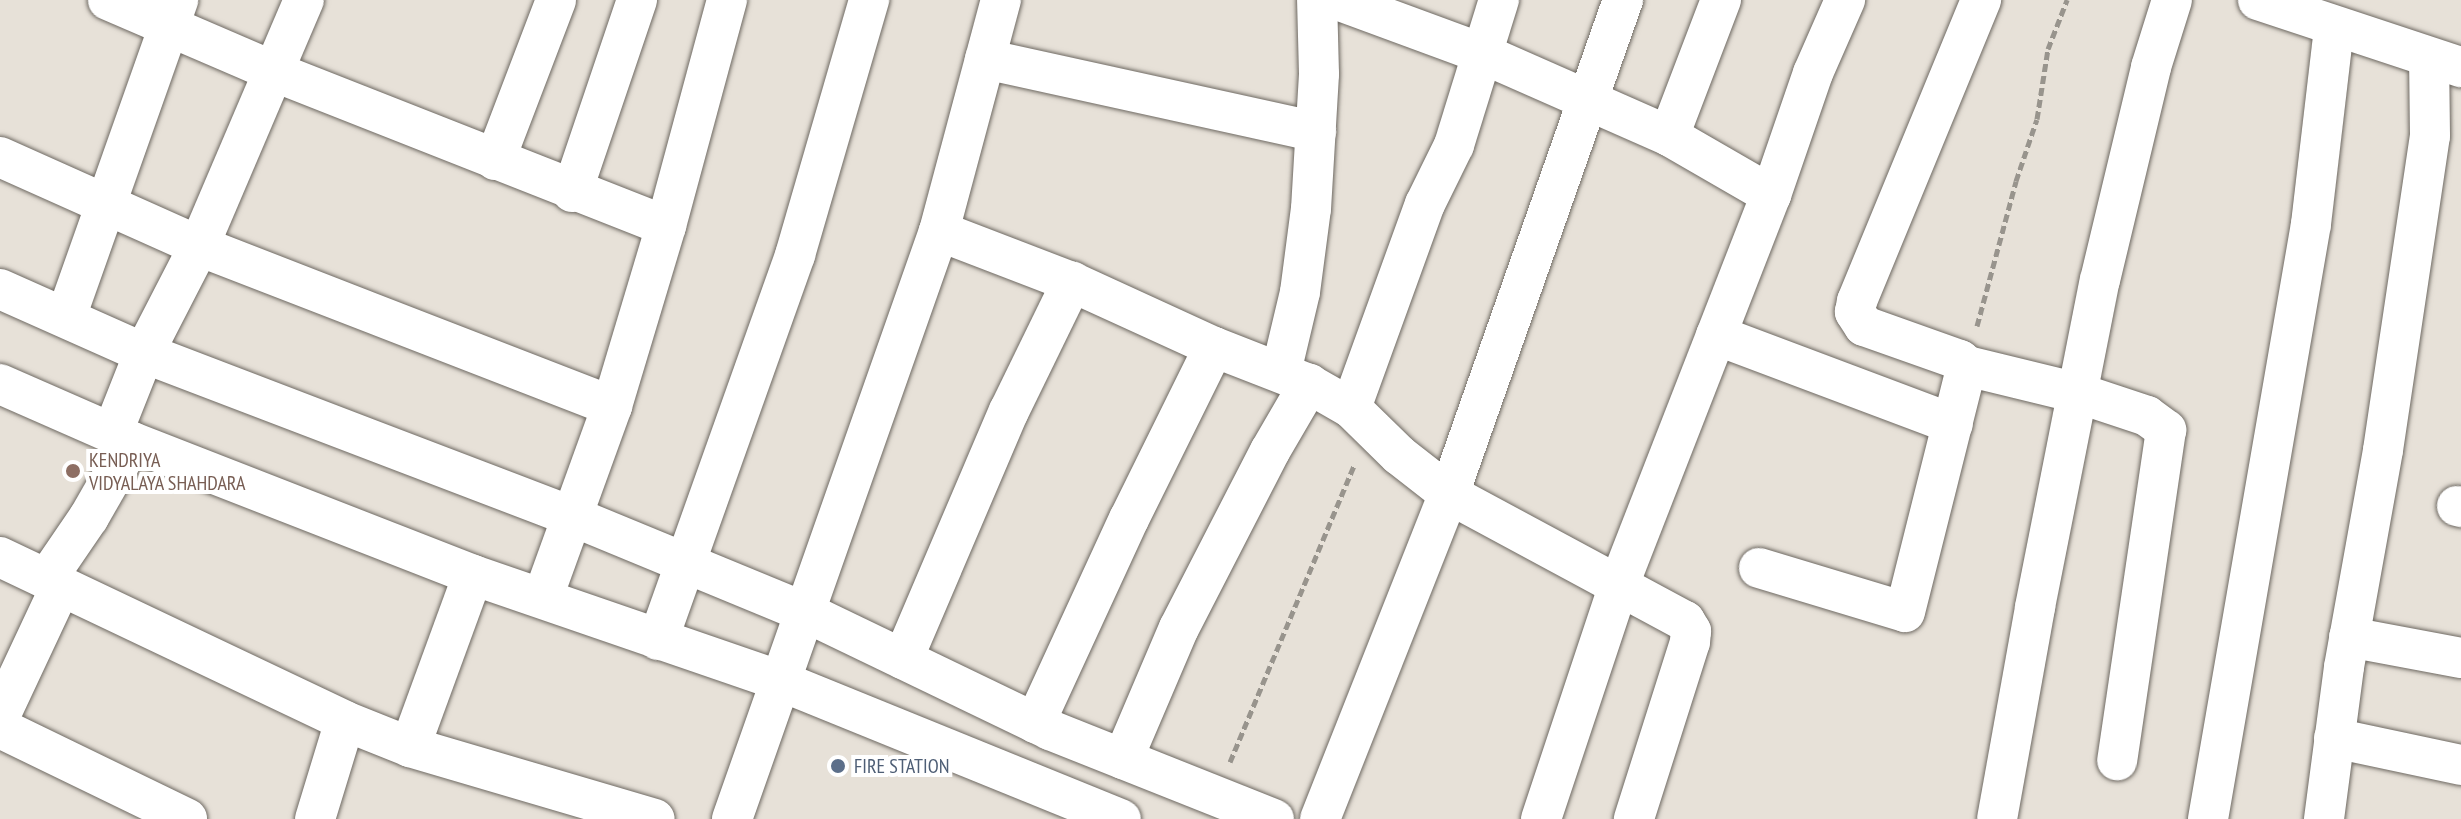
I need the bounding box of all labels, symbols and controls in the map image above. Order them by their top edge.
place label: KENDRIYA VIDYALAYA SHAHDARA [89,448,246,495]
marker: KENDRIYA VIDYALAYA SHAHDARA [64,462,82,480]
place label: FIRE STATION [854,754,949,778]
marker: FIRE STATION [829,757,847,775]

